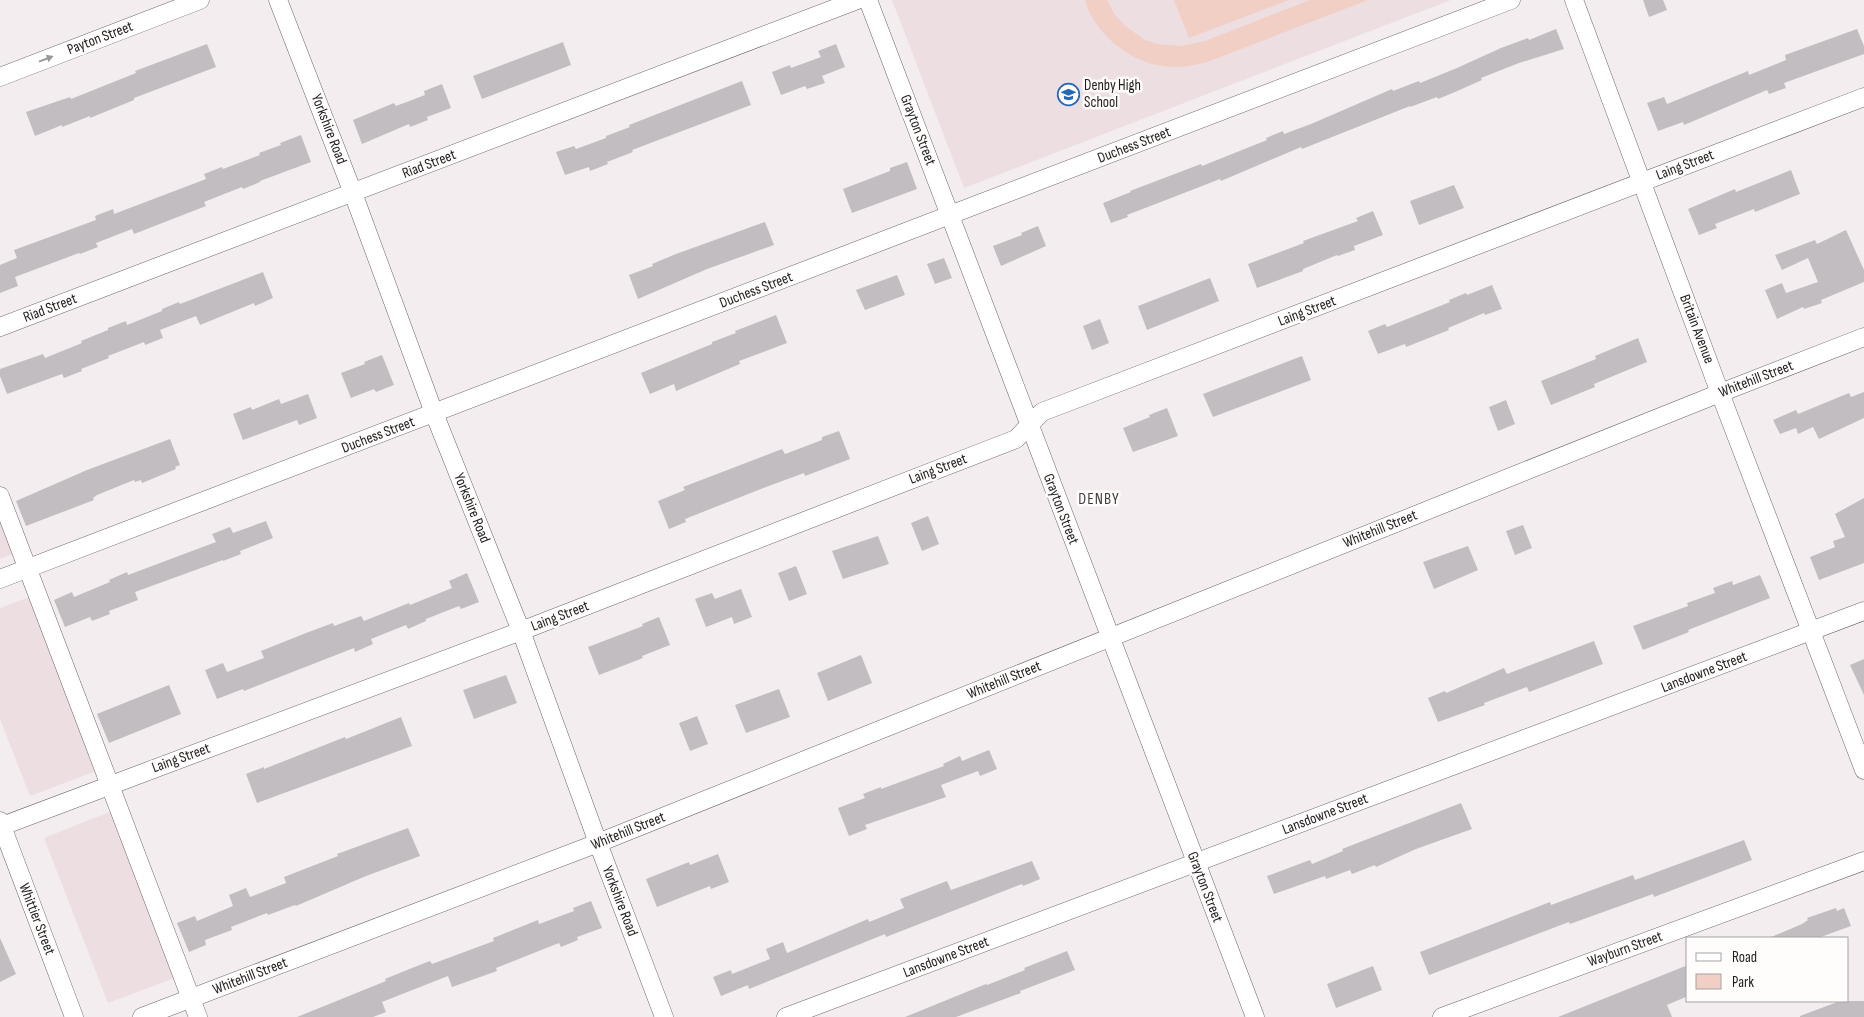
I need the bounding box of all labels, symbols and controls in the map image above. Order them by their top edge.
street label: Payton Street [64,17,136,59]
one-way arrow [38,55,53,62]
place label: Denby High School [1084,76,1141,112]
school or university icon: Denby High School [1056,82,1080,106]
street label: Yorkshire Road [307,91,351,167]
street label: Grayton Street [896,92,940,168]
street label: Duchess Street [1095,122,1174,168]
street label: Riad Street [400,145,459,183]
street label: Laing Street [1653,145,1717,185]
street label: Duchess Street [717,267,796,313]
street label: Riad Street [21,289,80,327]
street label: Laing Street [1275,291,1339,331]
street label: Britain Avenue [1675,292,1719,366]
street label: Whitehill Street [1716,356,1796,402]
street label: Duchess Street [339,412,418,458]
street label: Laing Street [906,449,970,489]
street label: Yorkshire Road [449,470,495,546]
street label: Grayton Street [1039,471,1083,547]
district label: DENBY [1078,490,1120,509]
street label: Whitehill Street [1340,505,1420,552]
street label: Laing Street [528,596,592,636]
street label: Lansdowne Street [1658,647,1750,697]
street label: Whitehill Street [964,656,1044,703]
street label: Laing Street [149,739,213,777]
street label: Lansdowne Street [1279,789,1371,839]
street label: Whitehill Street [588,807,668,854]
street label: Grayton Street [1183,849,1227,925]
street label: Yorkshire Road [598,863,642,939]
street label: Whittier Street [15,880,60,958]
street label: Wayburn Street [1585,927,1665,971]
street label: Lansdowne Street [900,932,992,982]
legend [1686,937,1849,1002]
text: Road [1732,948,1757,967]
street label: Whitehill Street [210,953,290,999]
text: Park [1732,973,1754,992]

